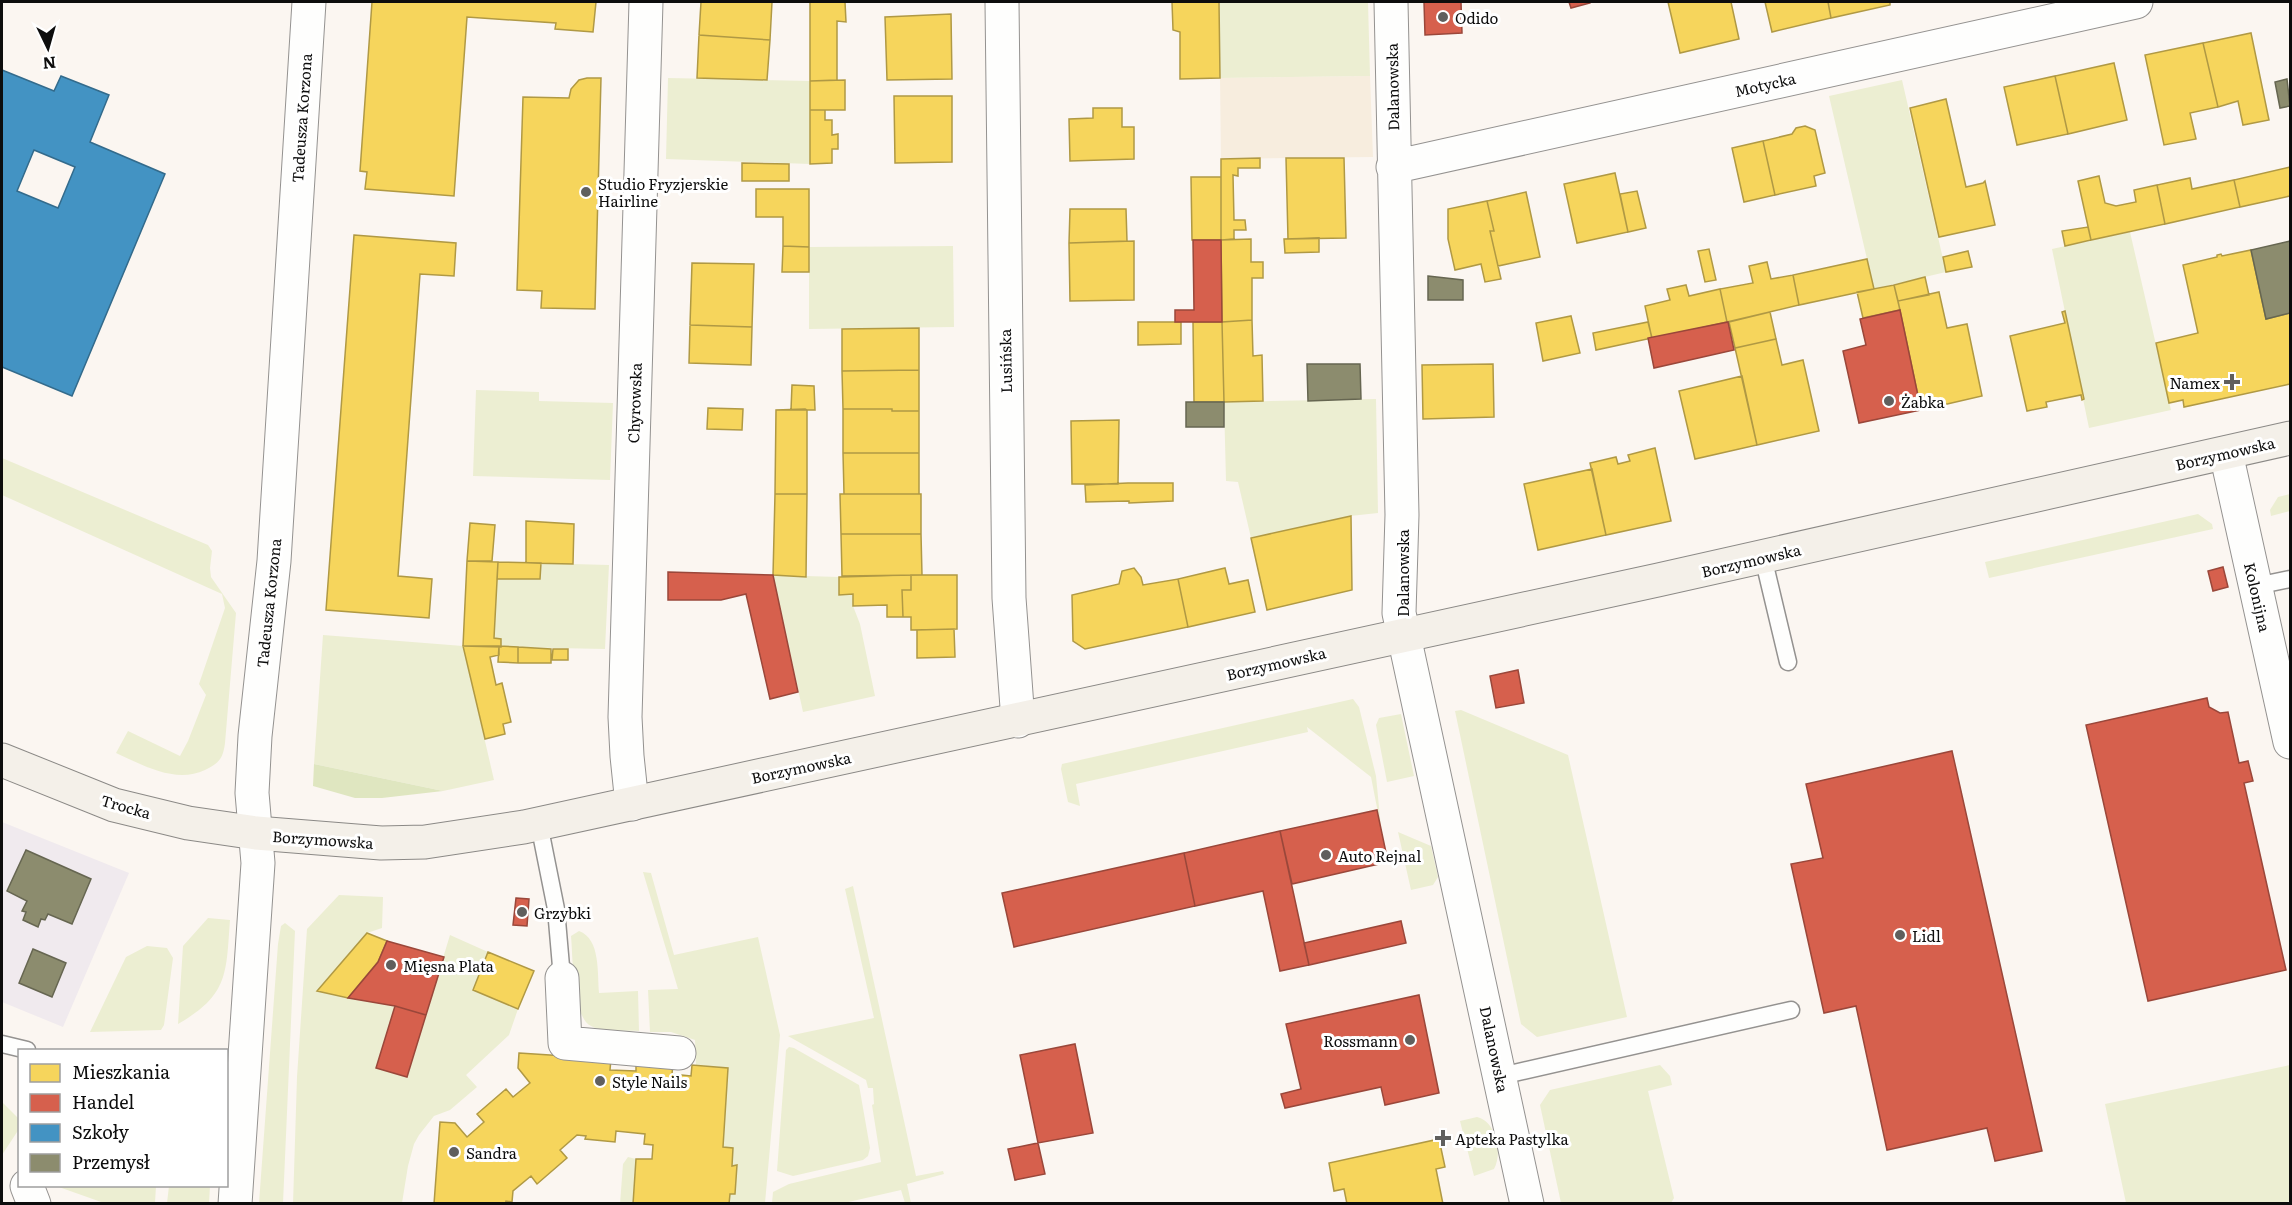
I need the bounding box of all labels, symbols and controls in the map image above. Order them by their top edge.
place label: Odido [1455,6,1499,29]
marker: Odido [1436,10,1450,24]
north arrow [18,18,78,78]
street label: Dalanowska [1380,42,1404,131]
text: N [42,51,57,76]
street label: Tadeusza Korzona [285,51,317,184]
street label: Motycka [1732,66,1799,102]
place label: Studio Fryzjerskie Hairline [598,172,728,212]
marker: Studio Fryzjerskie Hairline [579,185,593,199]
street label: Lusińska [993,328,1017,393]
street label: Chyrowska [621,361,647,444]
place label: Namex [2170,371,2220,394]
marker: Namex [2225,375,2239,389]
place label: Żabka [1901,390,1946,413]
marker: Żabka [1882,394,1896,408]
street label: Borzymowska [2173,430,2278,476]
street label: Dalanowska [1391,528,1414,617]
street label: Tadeusza Korzona [250,536,286,669]
street label: Borzymowska [1699,537,1804,583]
street label: Kolonijna [2239,560,2277,635]
street label: Borzymowska [1224,640,1329,686]
street label: Borzymowska [749,745,854,789]
street label: Trocka [98,788,155,824]
street label: Borzymowska [272,824,375,854]
place label: Auto Rejnal [1338,844,1421,867]
marker: Auto Rejnal [1319,848,1333,862]
place label: Grzybki [534,901,591,924]
marker: Grzybki [515,905,529,919]
place label: Lidl [1912,924,1941,947]
marker: Lidl [1893,928,1907,942]
place label: Mięsna Plata [403,954,495,977]
marker: Mięsna Plata [384,958,398,972]
street label: Dalanowska [1475,1004,1516,1095]
place label: Rossmann [1323,1029,1398,1052]
marker: Rossmann [1403,1033,1417,1047]
legend [18,1049,228,1187]
text: Mieszkania [72,1058,170,1085]
place label: Style Nails [612,1070,688,1093]
marker: Style Nails [593,1074,607,1088]
text: Handel [72,1088,134,1115]
text: Szkoły [72,1118,130,1145]
place label: Apteka Pastylka [1455,1127,1569,1150]
marker: Apteka Pastylka [1436,1131,1450,1145]
place label: Sandra [466,1141,518,1164]
marker: Sandra [447,1145,461,1159]
text: Przemysł [72,1148,150,1175]

